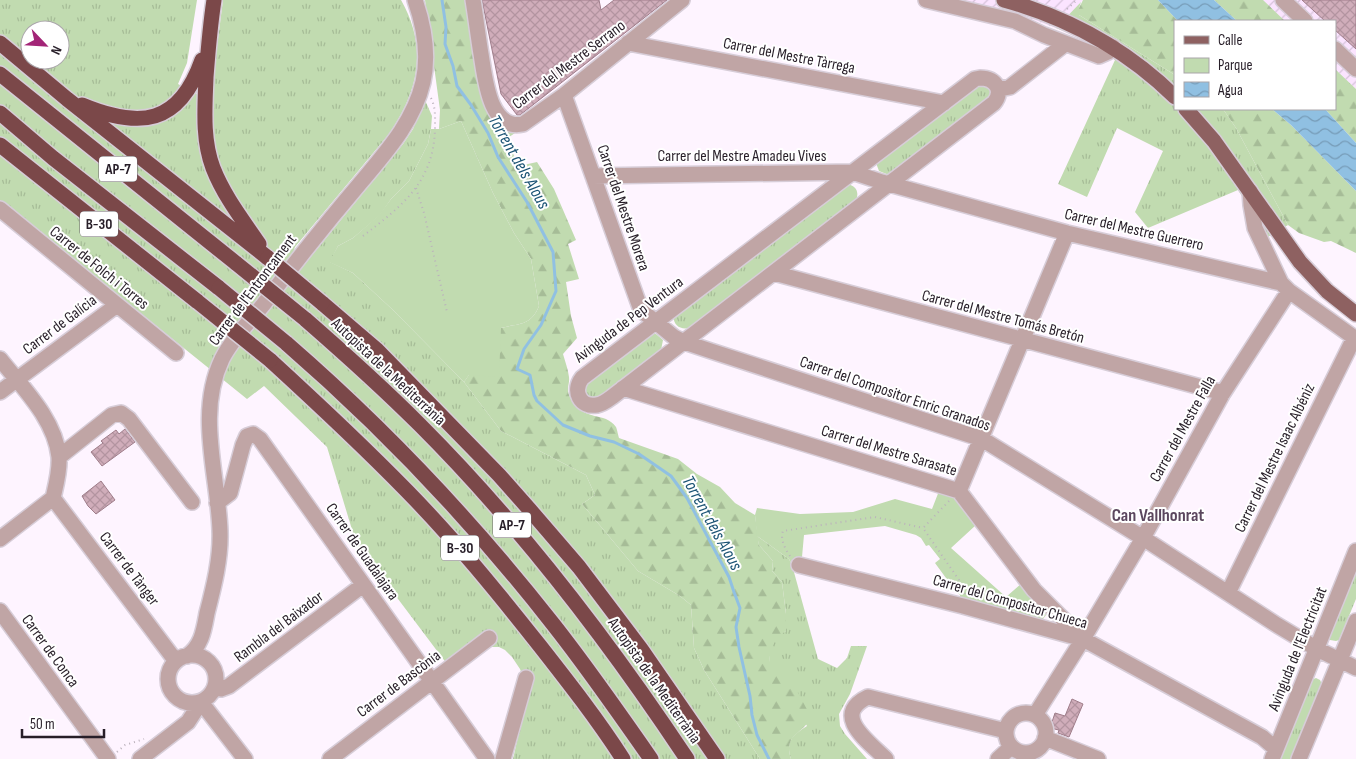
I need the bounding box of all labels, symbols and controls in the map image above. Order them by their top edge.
street label: Carrer del Mestre Serrano [509,16,629,114]
north arrow [20,20,70,70]
legend [1174,20,1336,110]
text: Calle [1218,31,1242,50]
street label: Carrer del Mestre Tàrrega [721,34,857,78]
text: N [47,43,66,57]
text: Parque [1218,56,1253,75]
text: Agua [1217,81,1243,100]
water label: Torrent dels Alous [484,111,555,213]
street label: Carrer del Mestre Morera [593,142,653,274]
street label: Carrer del Mestre Amadeu Vives [658,147,827,166]
road number: AP-7 [99,156,137,182]
street label: Carrer del Mestre Guerrero [1063,205,1205,255]
road number: B-30 [80,212,118,236]
street label: Carrer de Folch i Torres [46,222,152,314]
street label: Carrer de l'Entroncament [205,231,301,349]
street label: Avinguda de Pep Ventura [570,273,687,368]
street label: Carrer del Mestre Tomás Bretón [920,286,1086,348]
street label: Carrer de Galícia [19,291,101,359]
street label: Autopista de la Mediterrània [326,314,449,430]
street label: Carrer del Compositor Enric Granados [797,352,993,436]
street label: Carrer del Mestre Falla [1146,372,1220,486]
street label: Carrer del Mestre Isaac Albéniz [1231,380,1319,536]
street label: Carrer del Mestre Sarasate [819,421,959,481]
water label: Torrent dels Alous [677,472,747,575]
street label: Carrer de Guadalajara [321,500,403,604]
district label: Can Vallhonrat [1112,505,1204,526]
road number: AP-7 [493,512,531,538]
street label: Carrer de Tànger [95,528,163,610]
road number: B-30 [441,536,479,560]
street label: Carrer del Compositor Chueca [931,571,1089,633]
street label: Avinguda de l'Electricitat [1264,584,1332,715]
street label: Rambla del Baixador [231,587,328,667]
street label: Carrer de Conca [17,611,83,691]
street label: Autopista de la Mediterrània [603,614,704,747]
street label: Carrer de Bascònia [353,646,445,722]
scale bar [22,706,105,738]
text: 50 m [30,715,55,734]

